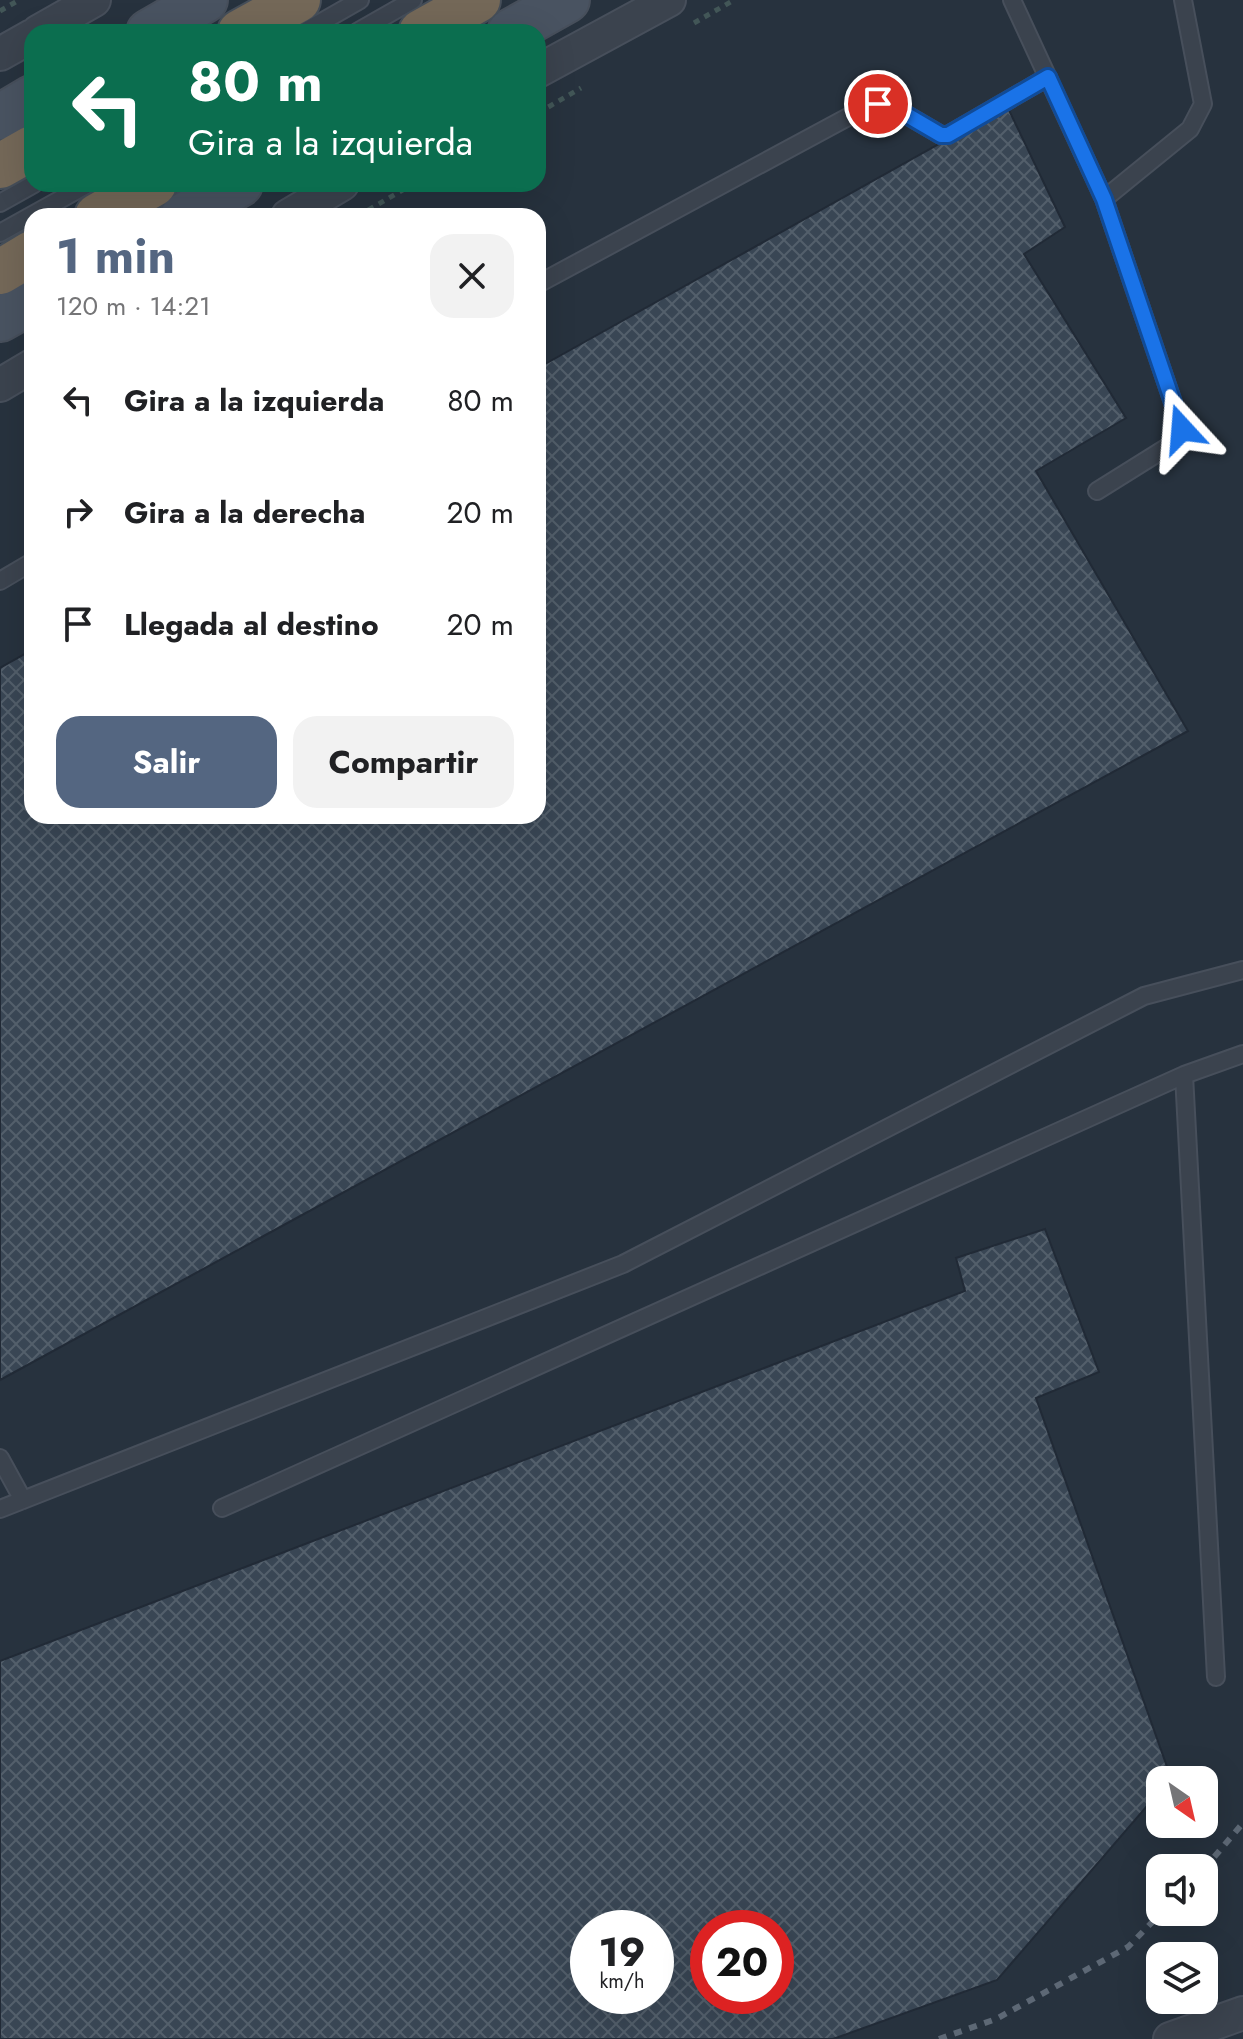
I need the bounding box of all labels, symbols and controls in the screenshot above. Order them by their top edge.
text: 80 m [188,41,323,122]
icon: left [56,56,160,160]
pin [844,70,912,138]
icon: arrive [856,82,900,126]
text: Gira a la izquierda [188,116,473,168]
text: 1 min [56,222,175,291]
button: close [430,234,514,318]
text: 120 m · 14:21 [56,287,211,325]
icon: left [56,378,100,422]
text: Gira a la izquierda [124,379,384,422]
text: 80 m [447,379,514,422]
position arrow [1140,387,1224,471]
icon: right [56,490,100,534]
text: Gira a la derecha [124,491,365,534]
text: 20 m [447,491,514,534]
icon: arrive [56,602,100,646]
text: Llegada al destino [124,603,379,646]
text: 20 m [447,603,514,646]
button: Salir [56,716,277,808]
button: Compartir [293,716,514,808]
north arrow [1146,1766,1218,1838]
map controls [1146,1766,1218,2014]
button: sound [1146,1854,1218,1926]
speed limit sign: 20 [690,1910,794,2014]
text: 19 [598,1923,646,1981]
button: layers [1146,1942,1218,2014]
text: km/h [599,1967,645,1996]

